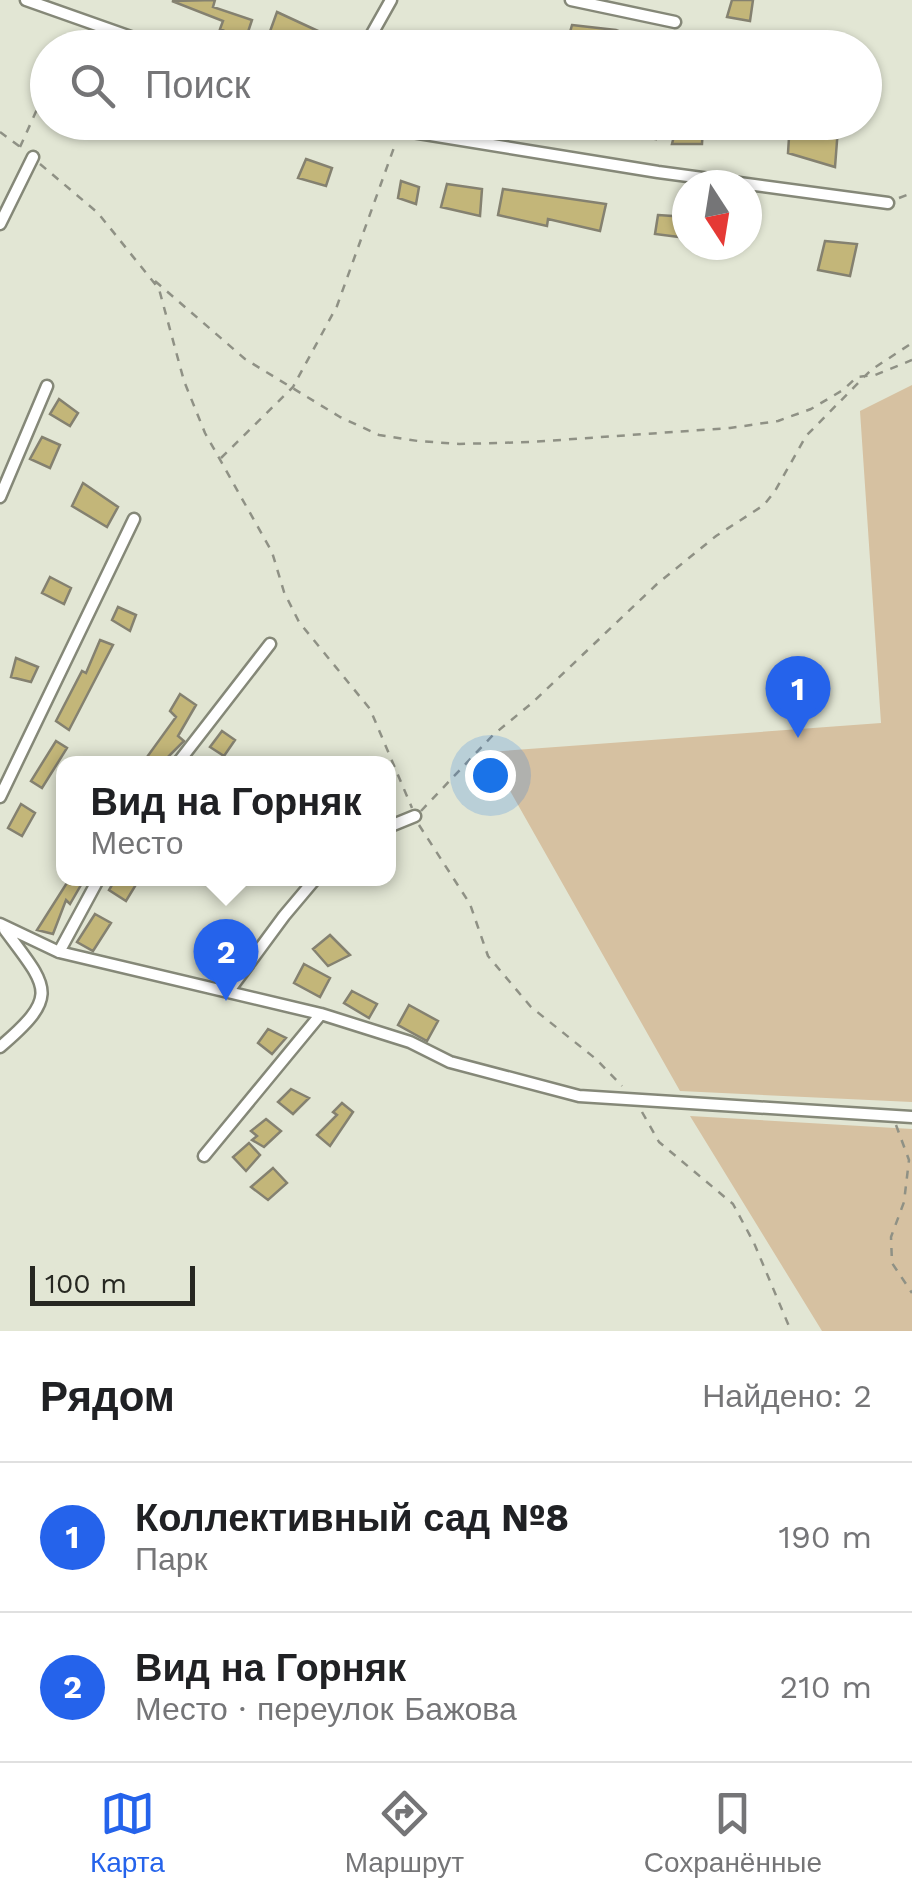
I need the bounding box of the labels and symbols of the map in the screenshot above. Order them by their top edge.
north arrow [672,170,762,260]
pin: 1 [766,656,830,738]
your location [465,750,516,801]
pin: 2 [194,918,258,1001]
scale bar [30,1261,195,1306]

